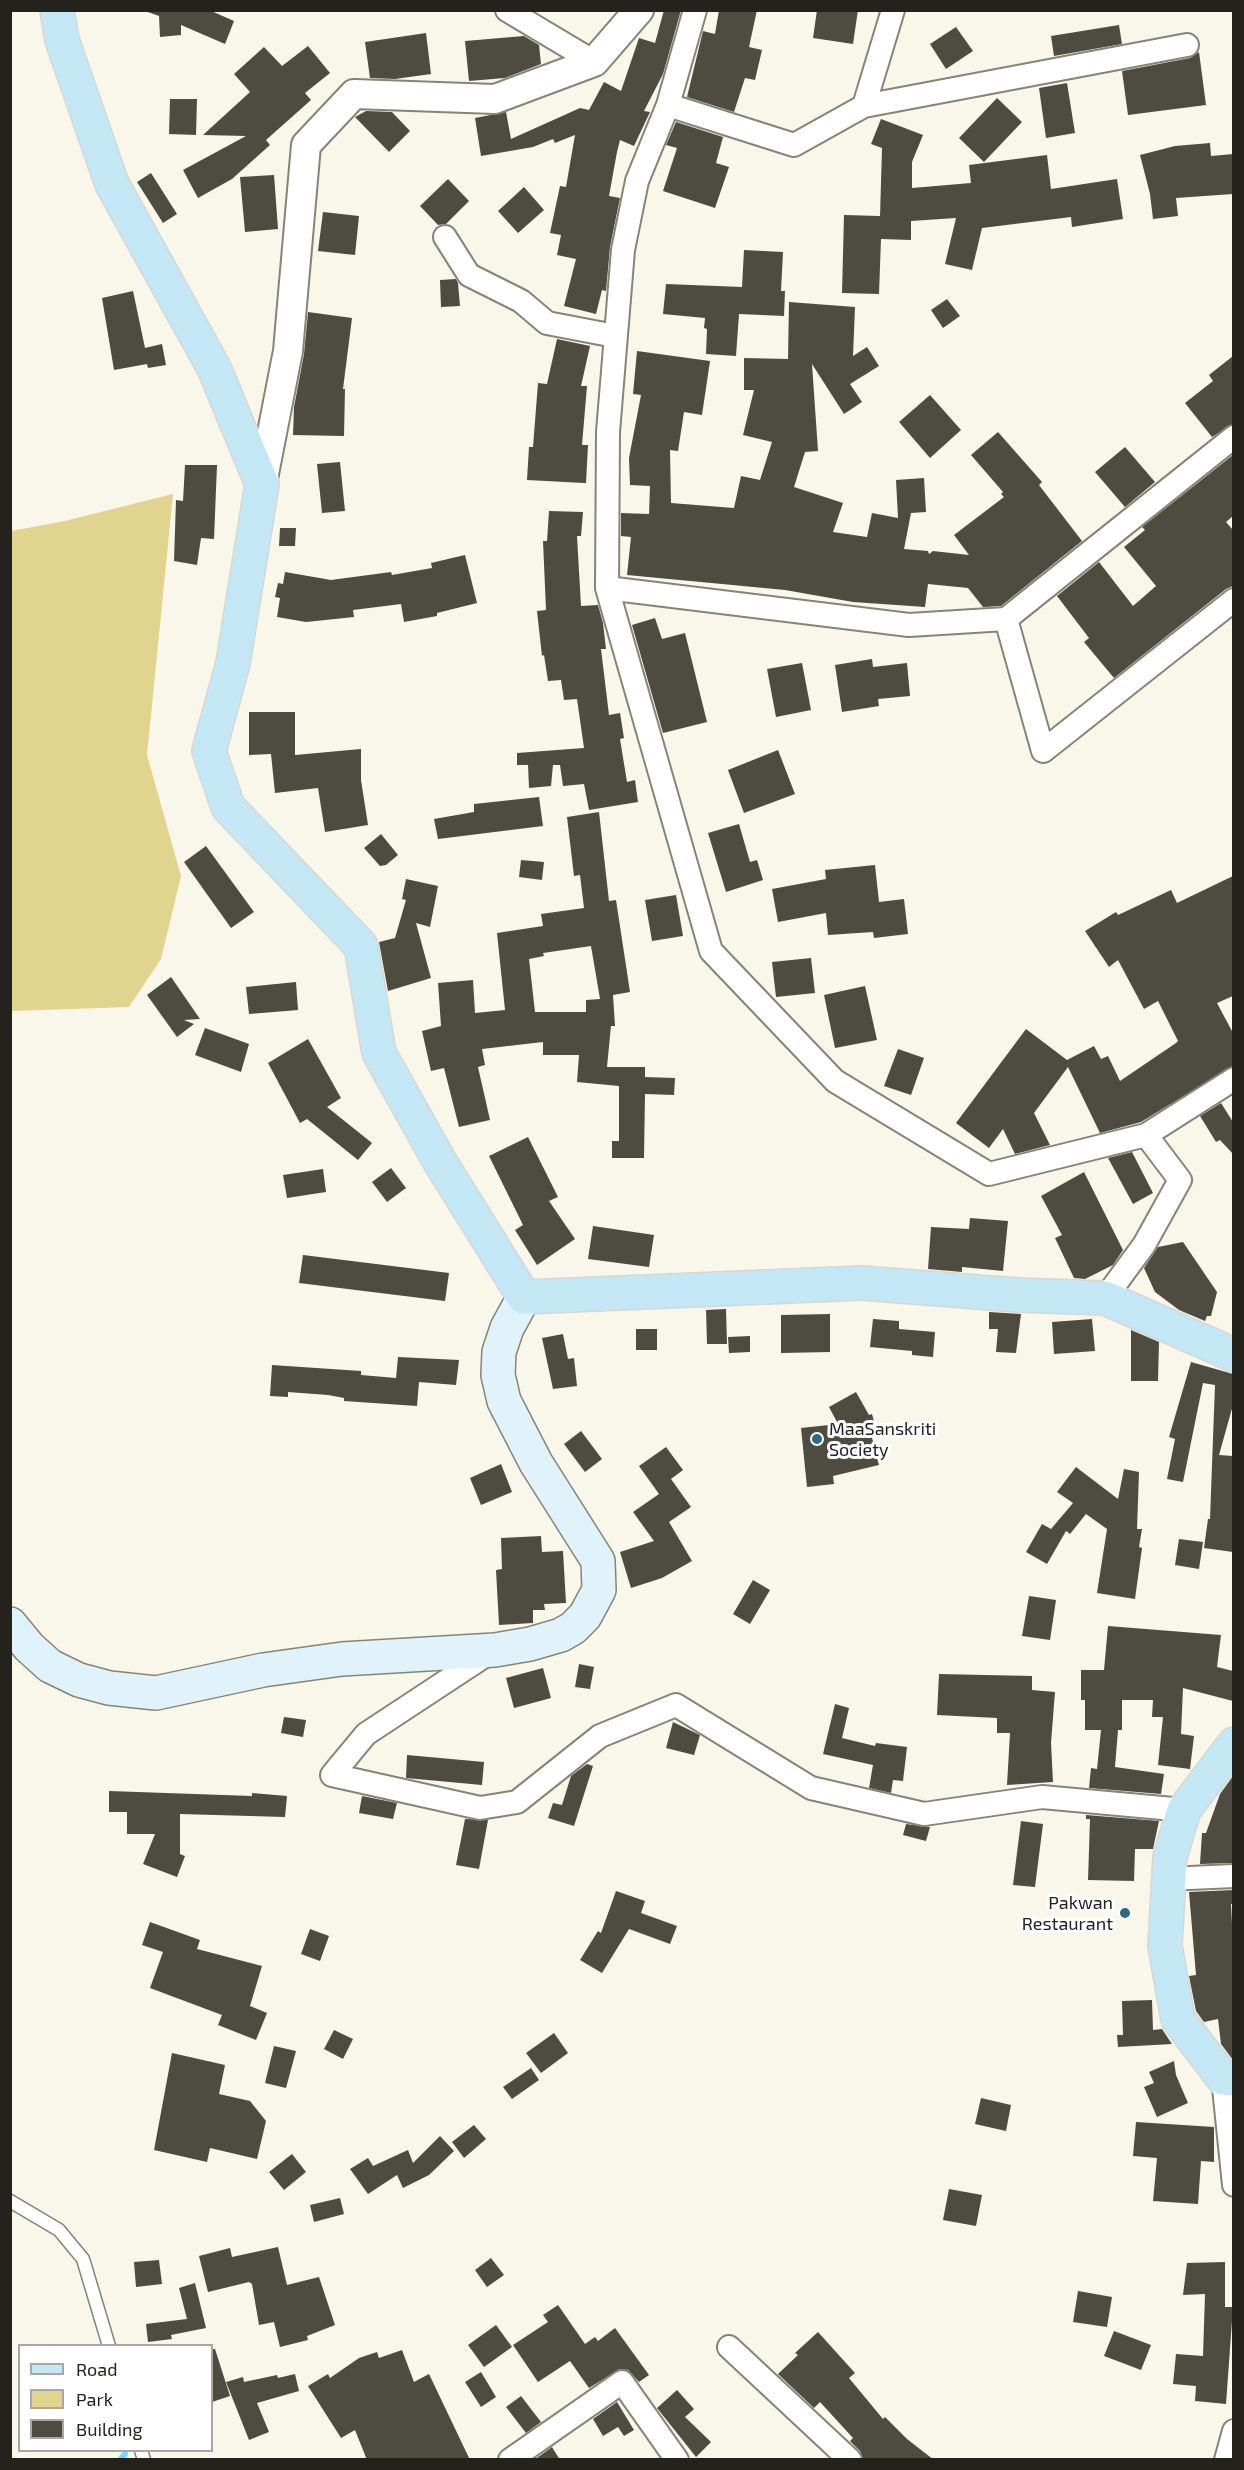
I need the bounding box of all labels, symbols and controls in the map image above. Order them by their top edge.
place label: MaaSanskriti Society [829,1418,936,1460]
marker: MaaSanskriti Society [810,1432,824,1446]
place label: Pakwan Restaurant [1022,1892,1113,1934]
marker: Pakwan Restaurant [1118,1906,1132,1920]
legend [18,2344,213,2452]
text: Road [76,2358,117,2380]
text: Park [76,2388,113,2410]
text: Building [76,2418,143,2440]

